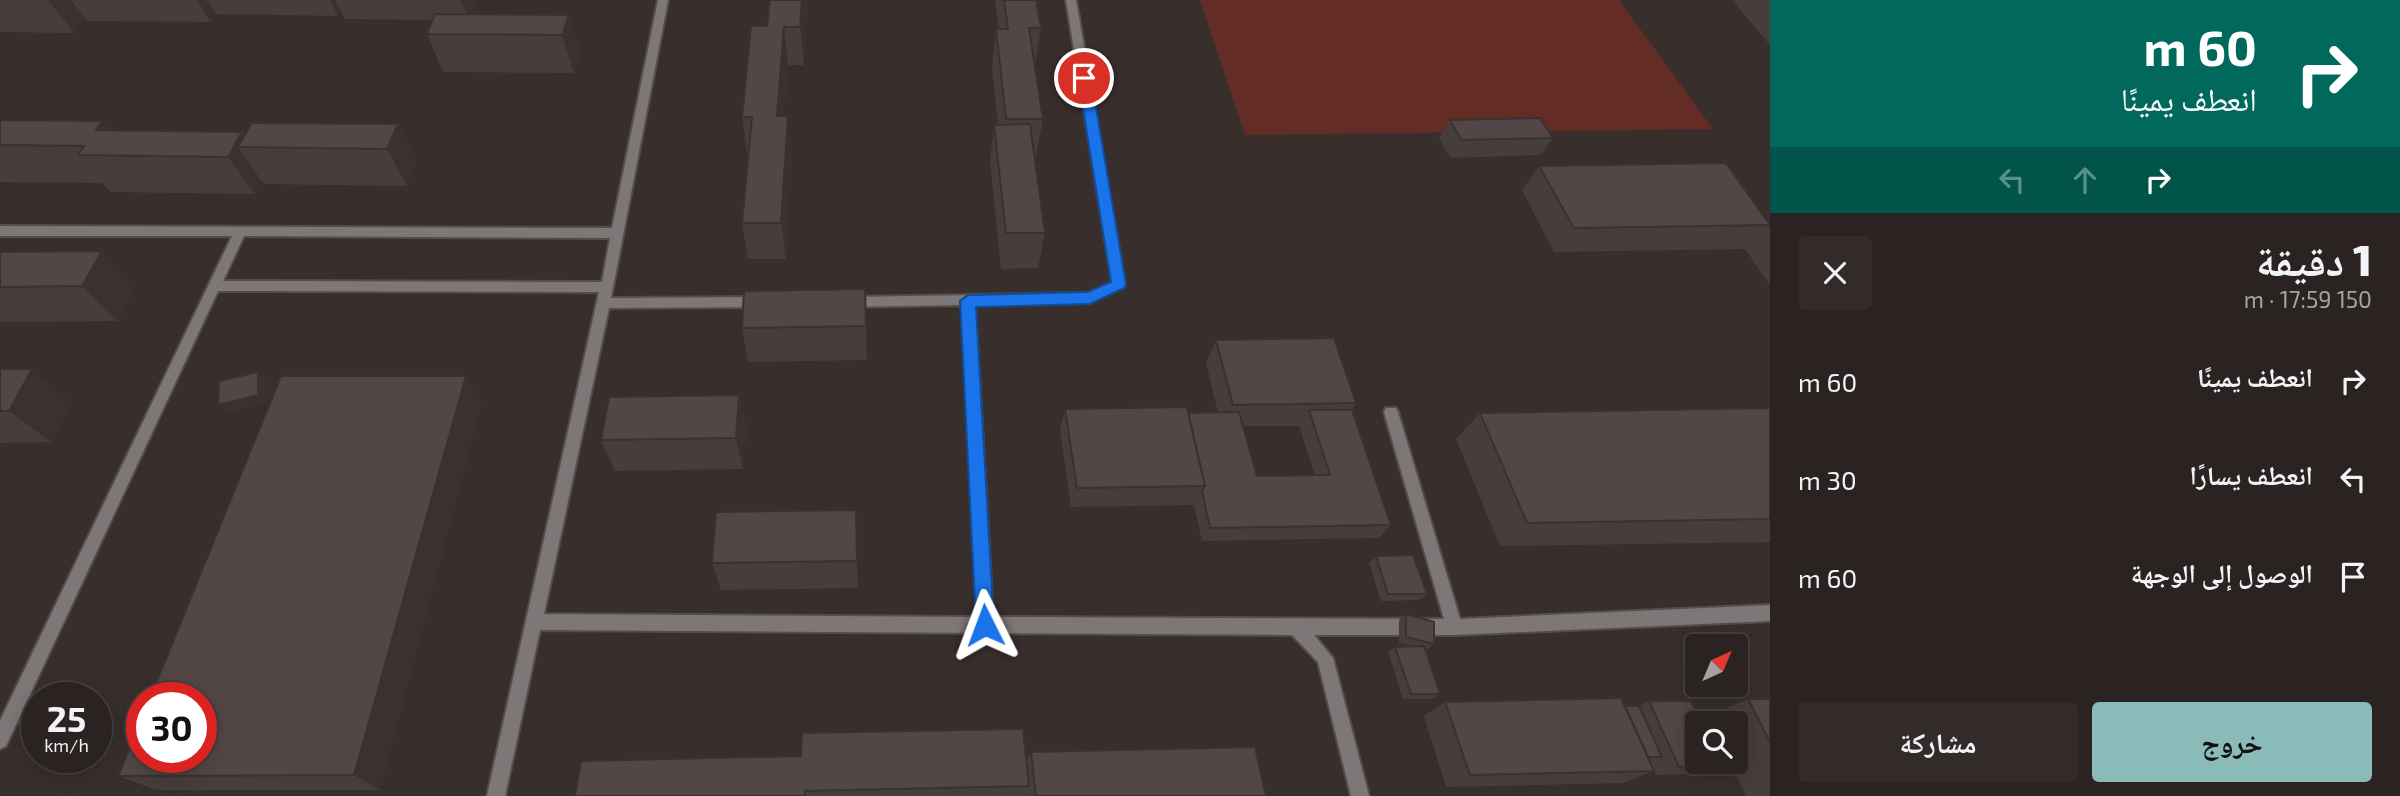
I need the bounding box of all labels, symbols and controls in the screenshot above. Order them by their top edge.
text: 60 m [2143,17,2257,76]
icon: right [2281,28,2372,119]
pin [1054,48,1114,108]
icon: arrive [1065,59,1103,97]
text: انعطف يمينًا [2121,79,2257,117]
icon: left [1993,161,2031,199]
icon: ahead [2066,161,2104,199]
icon: right [2139,161,2177,199]
text: 1 دقيقة [2256,234,2372,284]
button: close [1798,236,1872,310]
text: 150 m · 17:59 [2244,285,2372,313]
text: انعطف يمينًا [2197,361,2313,392]
icon: right [2334,362,2372,400]
text: 60 m [1798,366,1857,397]
text: انعطف يسارًا [2189,459,2313,490]
icon: left [2334,460,2372,498]
text: 30 m [1798,464,1857,495]
text: الوصول إلى الوجهة [2131,557,2313,588]
icon: arrive [2334,558,2372,596]
text: 60 m [1798,562,1857,593]
position arrow [948,588,1022,662]
north arrow [1685,634,1748,696]
map controls [1685,634,1748,774]
speed limit sign: 30 [126,682,217,773]
text: 25 [47,697,86,739]
button: مشاركة [1798,702,2078,782]
button: خروج [2092,702,2372,782]
button: search [1685,711,1748,774]
text: km/h [44,734,89,756]

